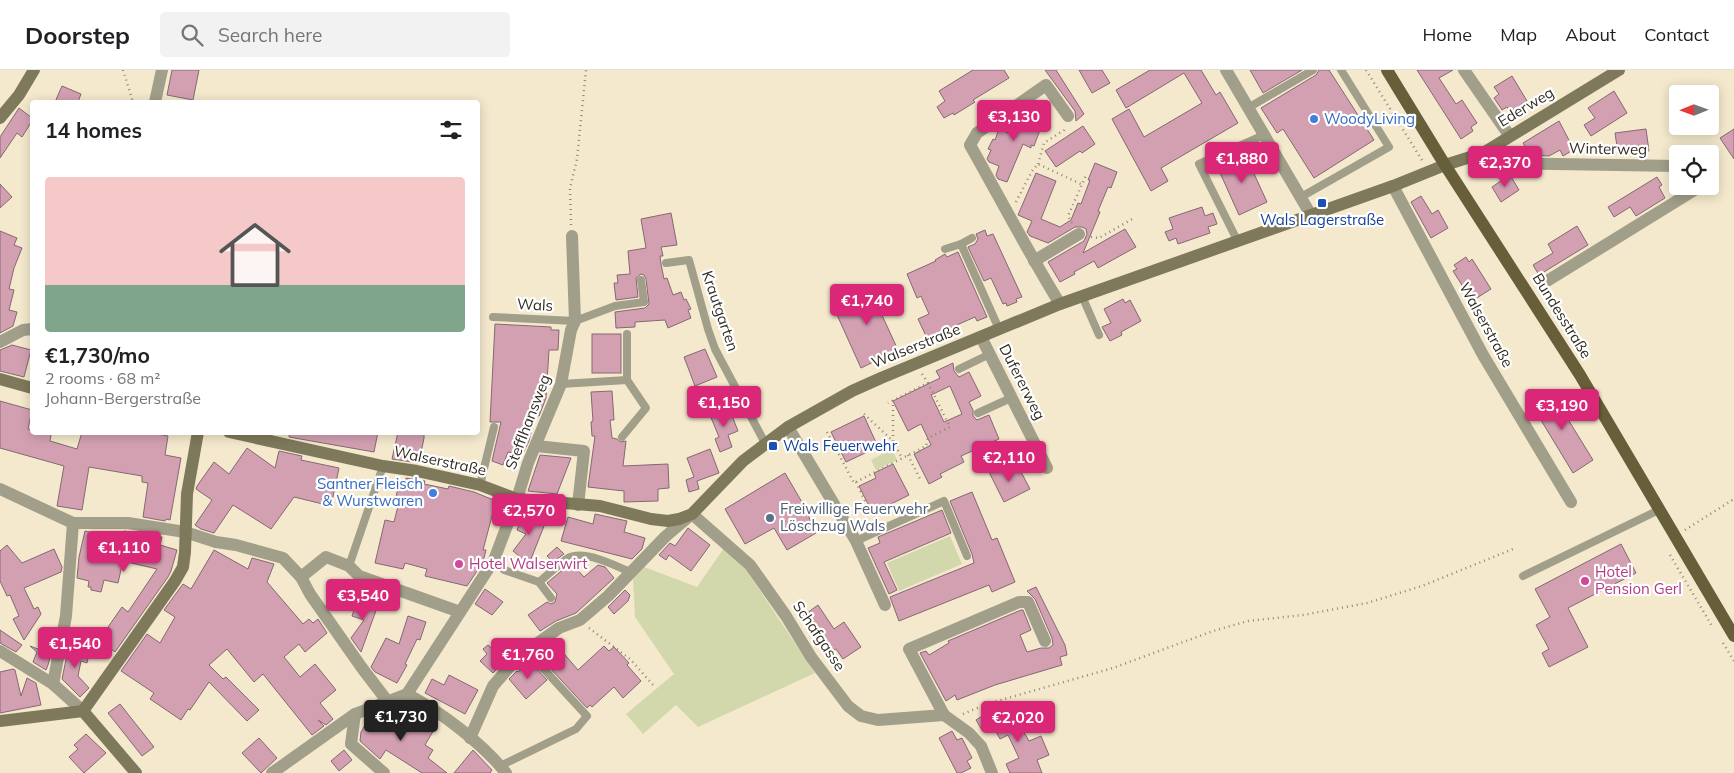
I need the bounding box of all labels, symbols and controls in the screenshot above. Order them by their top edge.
search box [160,12,510,57]
text: Doorstep [25,20,130,50]
icon: search [178,21,206,49]
text: Search here [218,23,322,47]
text: Home [1422,23,1472,46]
text: Map [1500,23,1537,46]
text: About [1565,23,1616,46]
text: Contact [1644,23,1709,46]
street label: Ederweg [1494,82,1557,131]
north arrow [1669,85,1719,135]
map controls [1669,85,1719,195]
pin: €3,130 [973,100,1055,142]
text: €3,130 [988,106,1040,126]
place label: WoodyLiving [1324,109,1415,128]
marker: WoodyLiving [1308,113,1320,125]
icon: filters [437,116,465,144]
text: 14 homes [45,117,142,143]
street label: Winterweg [1569,138,1647,159]
pin: €1,880 [1201,142,1283,184]
button: locate [1669,145,1719,195]
pin: €2,370 [1464,146,1546,188]
text: €1,880 [1216,148,1268,168]
text: €2,370 [1479,152,1531,172]
marker: Wals Lagerstraße [1316,197,1328,209]
icon: home [210,210,300,300]
place label: Wals Lagerstraße [1260,210,1384,229]
street label: Krautgarten [698,268,743,354]
street label: Bundesstraße [1529,270,1596,362]
street label: Walserstraße [1455,279,1518,370]
pin: €1,740 [826,284,908,326]
text: €1,740 [841,290,893,310]
street label: Wals [517,294,553,315]
street label: Walserstraße [869,319,963,372]
street label: Dufererweg [995,341,1050,423]
text: €1,730/mo [45,342,150,368]
text: 2 rooms · 68 m² [45,368,160,388]
street label: Stefflhansweg [501,372,554,472]
pin: €1,150 [683,386,765,428]
text: Johann-Bergerstraße [45,388,201,408]
pin: €3,190 [1521,388,1603,431]
text: €1,150 [698,392,750,412]
text: €3,190 [1536,395,1588,415]
place label: Wals Feuerwehr [783,436,898,455]
marker: Wals Feuerwehr [767,440,779,452]
pin: €2,110 [968,440,1050,483]
street label: Walserstraße [392,441,488,480]
text: €2,110 [983,447,1035,467]
place label: Santner Fleisch & Wurstwaren [317,474,423,510]
marker: Santner Fleisch & Wurstwaren [427,487,439,499]
pin: €2,570 [488,494,570,536]
place label: Freiwillige Feuerwehr Löschzug Wals [780,499,929,535]
text: €2,570 [503,500,555,520]
marker: Freiwillige Feuerwehr Löschzug Wals [764,512,776,524]
pin: €1,110 [83,530,165,573]
text: €1,110 [98,537,150,557]
place label: Hotel Walserwirt [469,554,587,573]
marker: Hotel Walserwirt [453,558,465,570]
place label: Hotel Pension Gerl [1595,562,1682,598]
marker: Hotel Pension Gerl [1579,575,1591,587]
pin: €3,540 [322,578,404,621]
text: €3,540 [337,585,389,605]
street label: Schafgasse [789,597,850,674]
pin: €1,540 [34,626,116,669]
text: €1,540 [49,633,101,653]
pin: €1,760 [487,638,569,680]
text: €1,760 [502,644,554,664]
pin: €1,730 [360,700,442,742]
pin: €2,020 [977,700,1059,743]
text: €1,730 [375,706,427,726]
text: €2,020 [992,707,1044,727]

